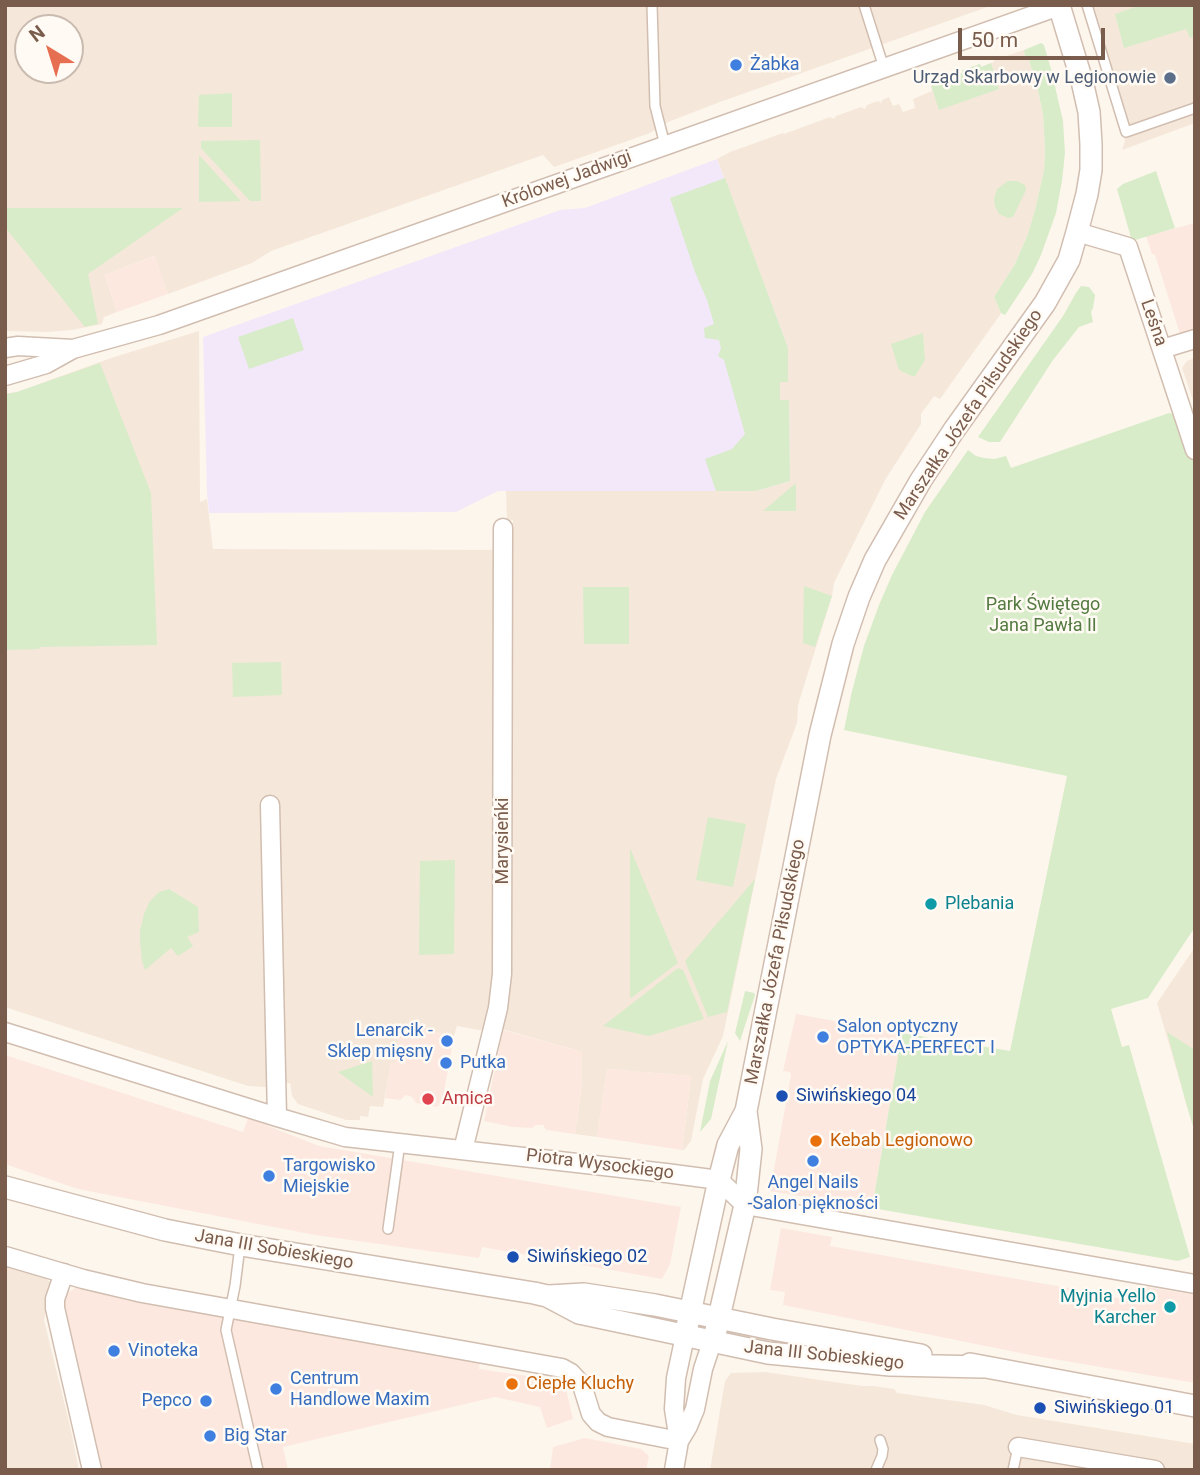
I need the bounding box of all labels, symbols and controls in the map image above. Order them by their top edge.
north arrow [14,14,84,84]
scale bar [962,14,1109,58]
text: N [25,20,49,47]
text: 50 m [971,28,1018,52]
place label: Żabka [750,54,800,76]
marker: Żabka [728,57,744,73]
place label: Urząd Skarbowy w Legionowie [913,67,1156,89]
marker: Urząd Skarbowy w Legionowie [1162,70,1178,86]
street label: Królowej Jadwigi [499,147,635,213]
street label: Leśna [1135,297,1171,349]
street label: Marszałka Józefa Piłsudskiego [890,306,1048,524]
park label: Park Świętego Jana Pawła II [986,594,1100,636]
street label: Marysieńki [492,798,514,884]
street label: Marszałka Józefa Piłsudskiego [742,838,810,1086]
place label: Plebania [945,893,1014,915]
marker: Plebania [923,896,939,912]
place label: Salon optyczny OPTYKA-PERFECT I [837,1016,995,1058]
place label: Lenarcik - Sklep mięsny [327,1020,433,1062]
marker: Salon optyczny OPTYKA-PERFECT I [815,1029,831,1045]
marker: Lenarcik - Sklep mięsny [439,1033,455,1049]
place label: Putka [460,1052,506,1074]
marker: Putka [438,1055,454,1071]
place label: Siwińskiego 04 [796,1085,916,1107]
place label: Amica [442,1088,493,1110]
marker: Siwińskiego 04 [774,1088,790,1104]
marker: Amica [420,1091,436,1107]
place label: Kebab Legionowo [830,1130,973,1152]
marker: Kebab Legionowo [808,1133,824,1149]
street label: Piotra Wysockiego [525,1145,675,1185]
marker: Angel Nails -Salon piękności [805,1153,821,1169]
place label: Targowisko Miejskie [283,1155,375,1198]
marker: Targowisko Miejskie [261,1168,277,1184]
place label: Angel Nails -Salon piękności [748,1172,878,1214]
street label: Jana III Sobieskiego [193,1225,355,1275]
place label: Siwińskiego 02 [527,1246,647,1268]
marker: Siwińskiego 02 [505,1249,521,1265]
place label: Myjnia Yello Karcher [1060,1286,1156,1328]
marker: Myjnia Yello Karcher [1162,1299,1178,1315]
street label: Jana III Sobieskiego [743,1337,905,1375]
place label: Vinoteka [128,1340,198,1362]
marker: Vinoteka [106,1343,122,1359]
place label: Centrum Handlowe Maxim [290,1368,430,1410]
place label: Ciepłe Kluchy [526,1373,634,1395]
marker: Ciepłe Kluchy [504,1376,520,1392]
marker: Centrum Handlowe Maxim [268,1381,284,1397]
place label: Pepco [141,1390,192,1412]
marker: Pepco [198,1393,214,1409]
place label: Siwińskiego 01 [1054,1397,1174,1419]
marker: Siwińskiego 01 [1032,1400,1048,1416]
place label: Big Star [224,1425,287,1447]
marker: Big Star [202,1428,218,1444]

